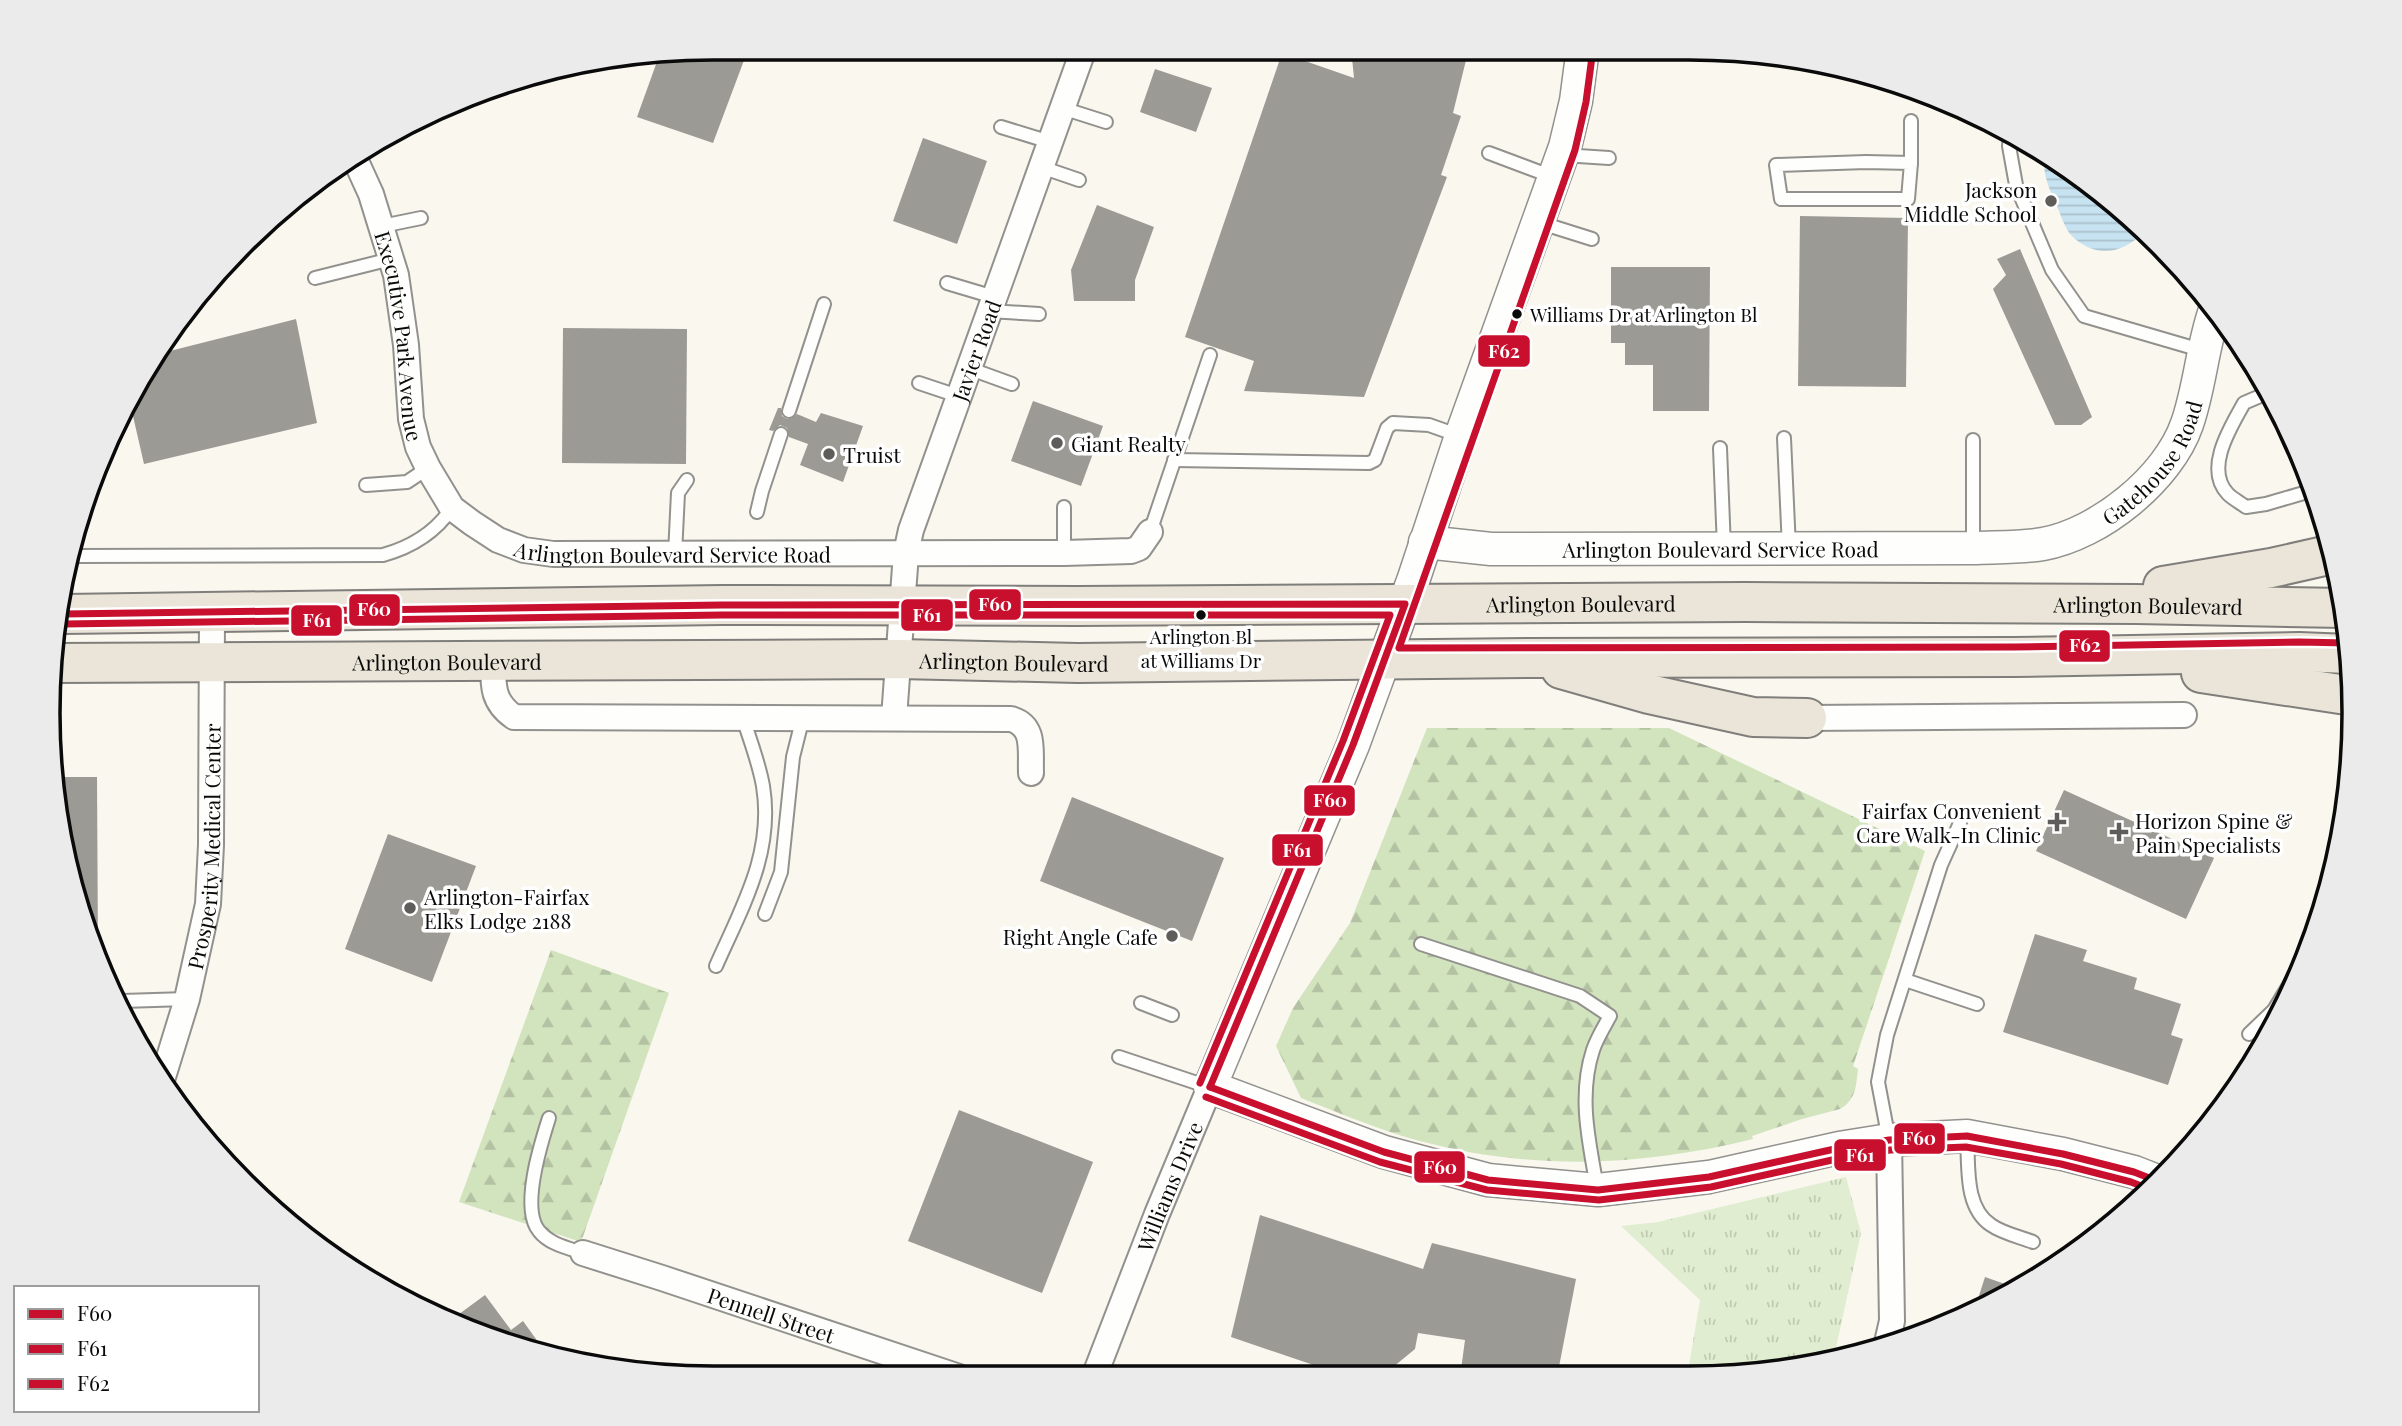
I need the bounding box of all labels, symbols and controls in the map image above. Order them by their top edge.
place label: Jackson Middle School [1904,175,2037,227]
marker: Jackson Middle School [2043,193,2059,209]
street label: Executive Park Avenue [369,227,430,444]
street label: Javier Road [944,296,1007,406]
place label: Williams Dr at Arlington Bl [1529,301,1758,327]
marker: Williams Dr at Arlington Bl [1510,307,1524,321]
line badge: F62 [1477,334,1531,368]
text: F62 [1488,337,1520,363]
street label: Gatehouse Road [2096,397,2207,531]
place label: Giant Realty [1071,429,1186,457]
marker: Giant Realty [1049,435,1065,451]
place label: Truist [843,440,901,468]
marker: Truist [821,446,837,462]
street label: Arlington Boulevard Service Road [510,533,831,568]
street label: Arlington Boulevard Service Road [1561,534,1879,563]
line badge: F60 [968,588,1022,621]
street label: Arlington Boulevard [1485,588,1676,618]
text: F60 [978,590,1012,616]
street label: Arlington Boulevard [2052,590,2243,620]
line badge: F60 [348,593,401,627]
text: F60 [357,595,391,621]
line badge: F61 [900,598,954,632]
text: F61 [912,601,942,627]
line badge: F61 [290,604,343,637]
text: F61 [302,606,332,632]
marker: Arlington Bl at Williams Dr [1194,608,1208,622]
place label: Arlington Bl at Williams Dr [1141,623,1262,673]
line badge: F62 [2058,629,2111,663]
text: F62 [2069,631,2101,657]
street label: Arlington Boulevard [918,645,1109,677]
street label: Arlington Boulevard [351,647,542,676]
street label: Prosperity Medical Center [180,723,226,972]
line badge: F60 [1303,784,1356,817]
text: F60 [1313,786,1347,812]
place label: Fairfax Convenient Care Walk-In Clinic [1856,796,2042,848]
place label: Horizon Spine & Pain Specialists [2135,806,2293,858]
marker: Fairfax Convenient Care Walk-In Clinic [2047,812,2067,832]
marker: Horizon Spine & Pain Specialists [2109,822,2129,842]
line badge: F61 [1271,833,1324,867]
text: F61 [1282,836,1312,862]
place label: Arlington-Fairfax Elks Lodge 2188 [423,882,589,934]
marker: Arlington-Fairfax Elks Lodge 2188 [402,900,418,916]
place label: Right Angle Cafe [1003,922,1158,950]
marker: Right Angle Cafe [1164,928,1180,944]
street label: Williams Drive [1130,1117,1208,1256]
line badge: F60 [1893,1122,1946,1155]
text: F60 [1902,1124,1936,1150]
line badge: F61 [1833,1138,1887,1172]
text: F61 [1845,1141,1875,1167]
line badge: F60 [1413,1150,1466,1184]
text: F60 [1423,1153,1457,1179]
street label: Pennell Street [704,1280,839,1349]
legend [14,1286,259,1412]
text: F60 [77,1298,112,1326]
text: F61 [77,1333,108,1361]
text: F62 [77,1368,110,1396]

